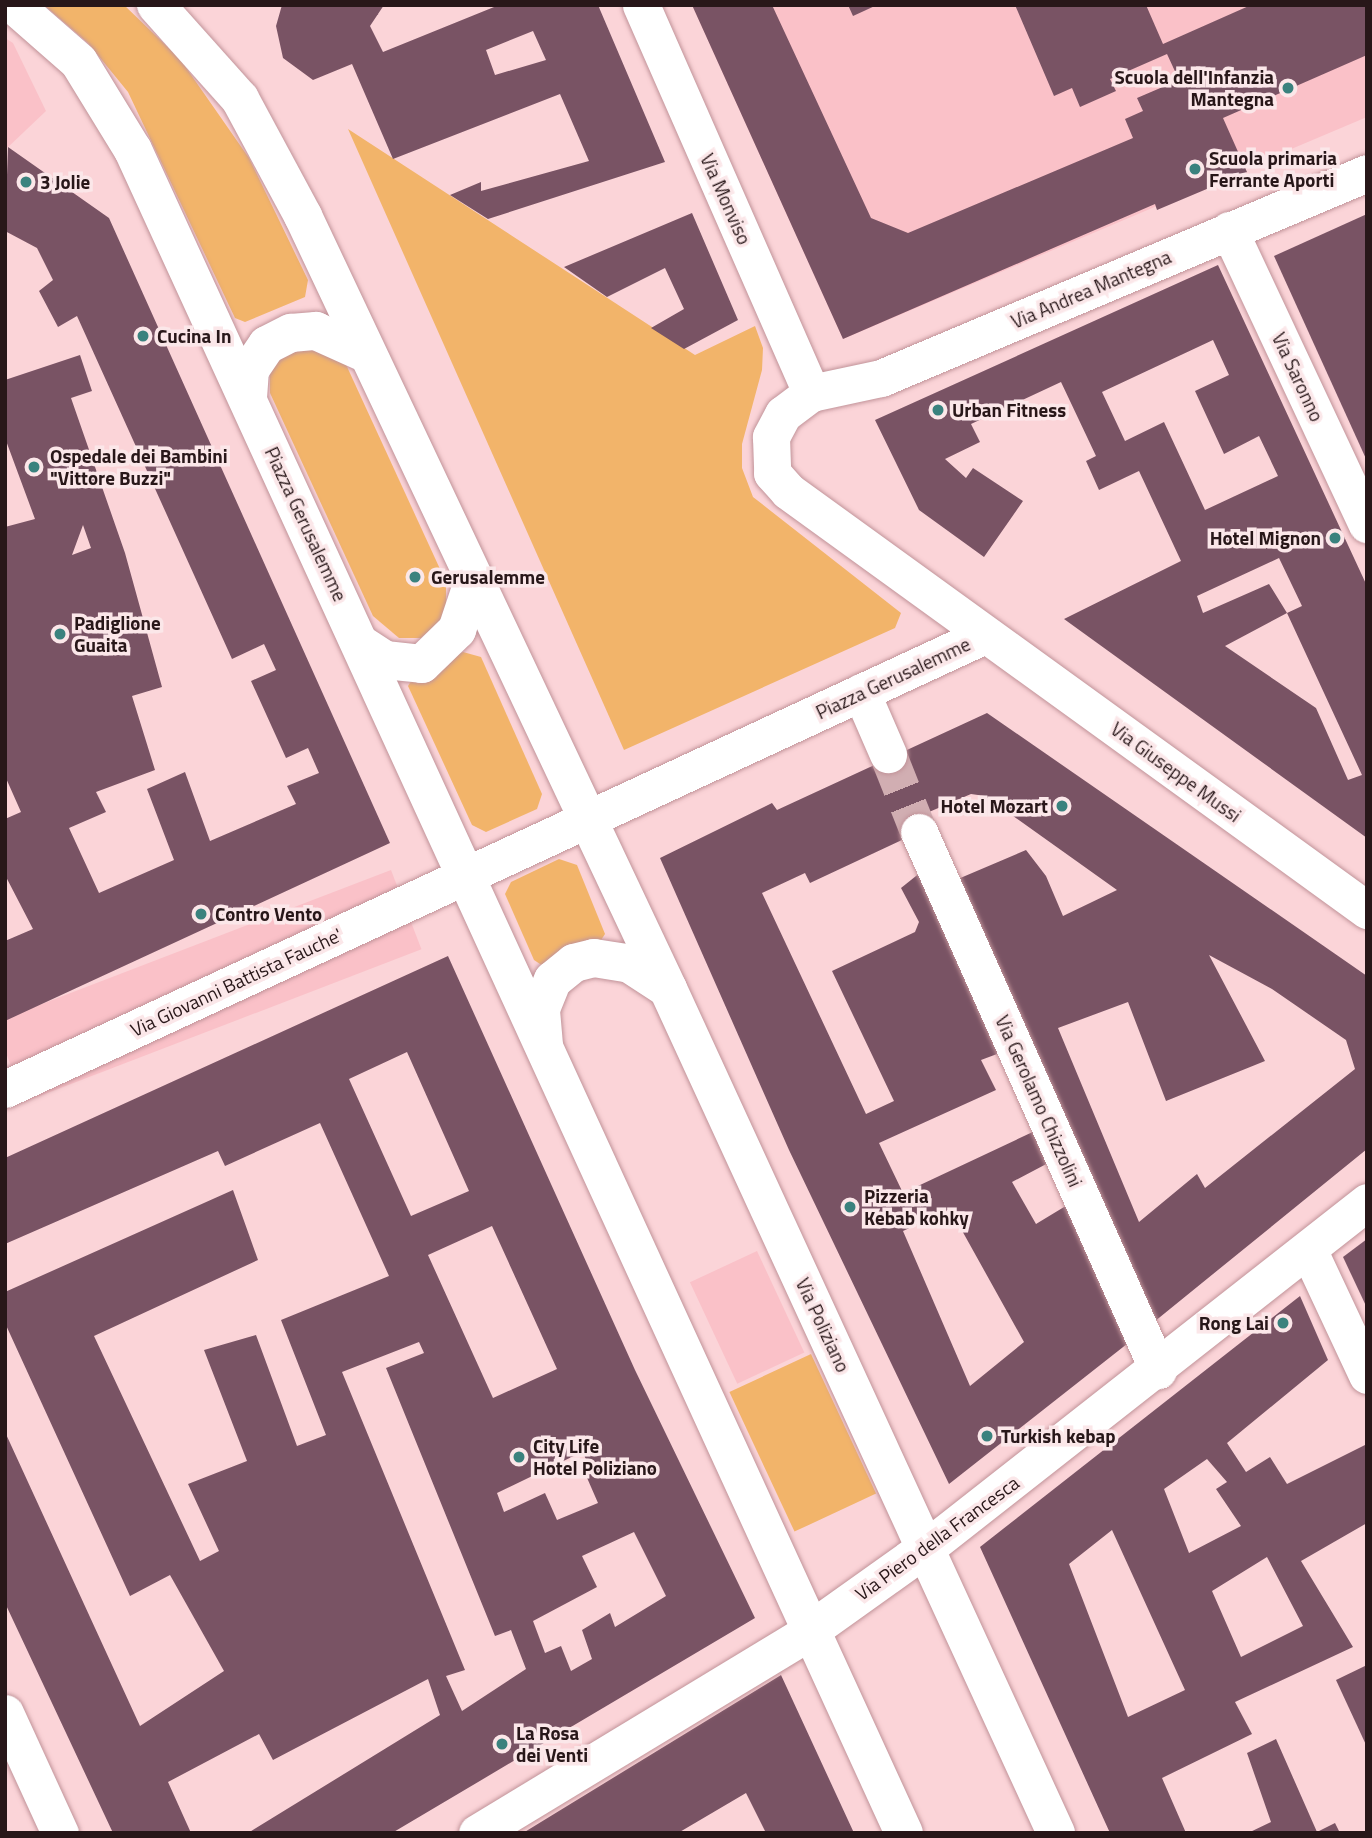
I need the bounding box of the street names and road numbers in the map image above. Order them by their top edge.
street label: Via Monviso [696,150,756,248]
street label: Via Andrea Mantegna [1008,245,1174,333]
street label: Via Saronno [1267,329,1329,425]
street label: Piazza Gerusalemme [260,443,352,605]
street label: Piazza Gerusalemme [812,632,974,724]
street label: Via Giuseppe Mussi [1107,717,1245,827]
street label: Via Giovanni Battista Fauche' [127,923,345,1041]
street label: Via Gerolamo Chizzolini [991,1012,1087,1190]
street label: Via Poliziano [791,1274,855,1376]
street label: Via Piero della Francesca [851,1471,1023,1605]

